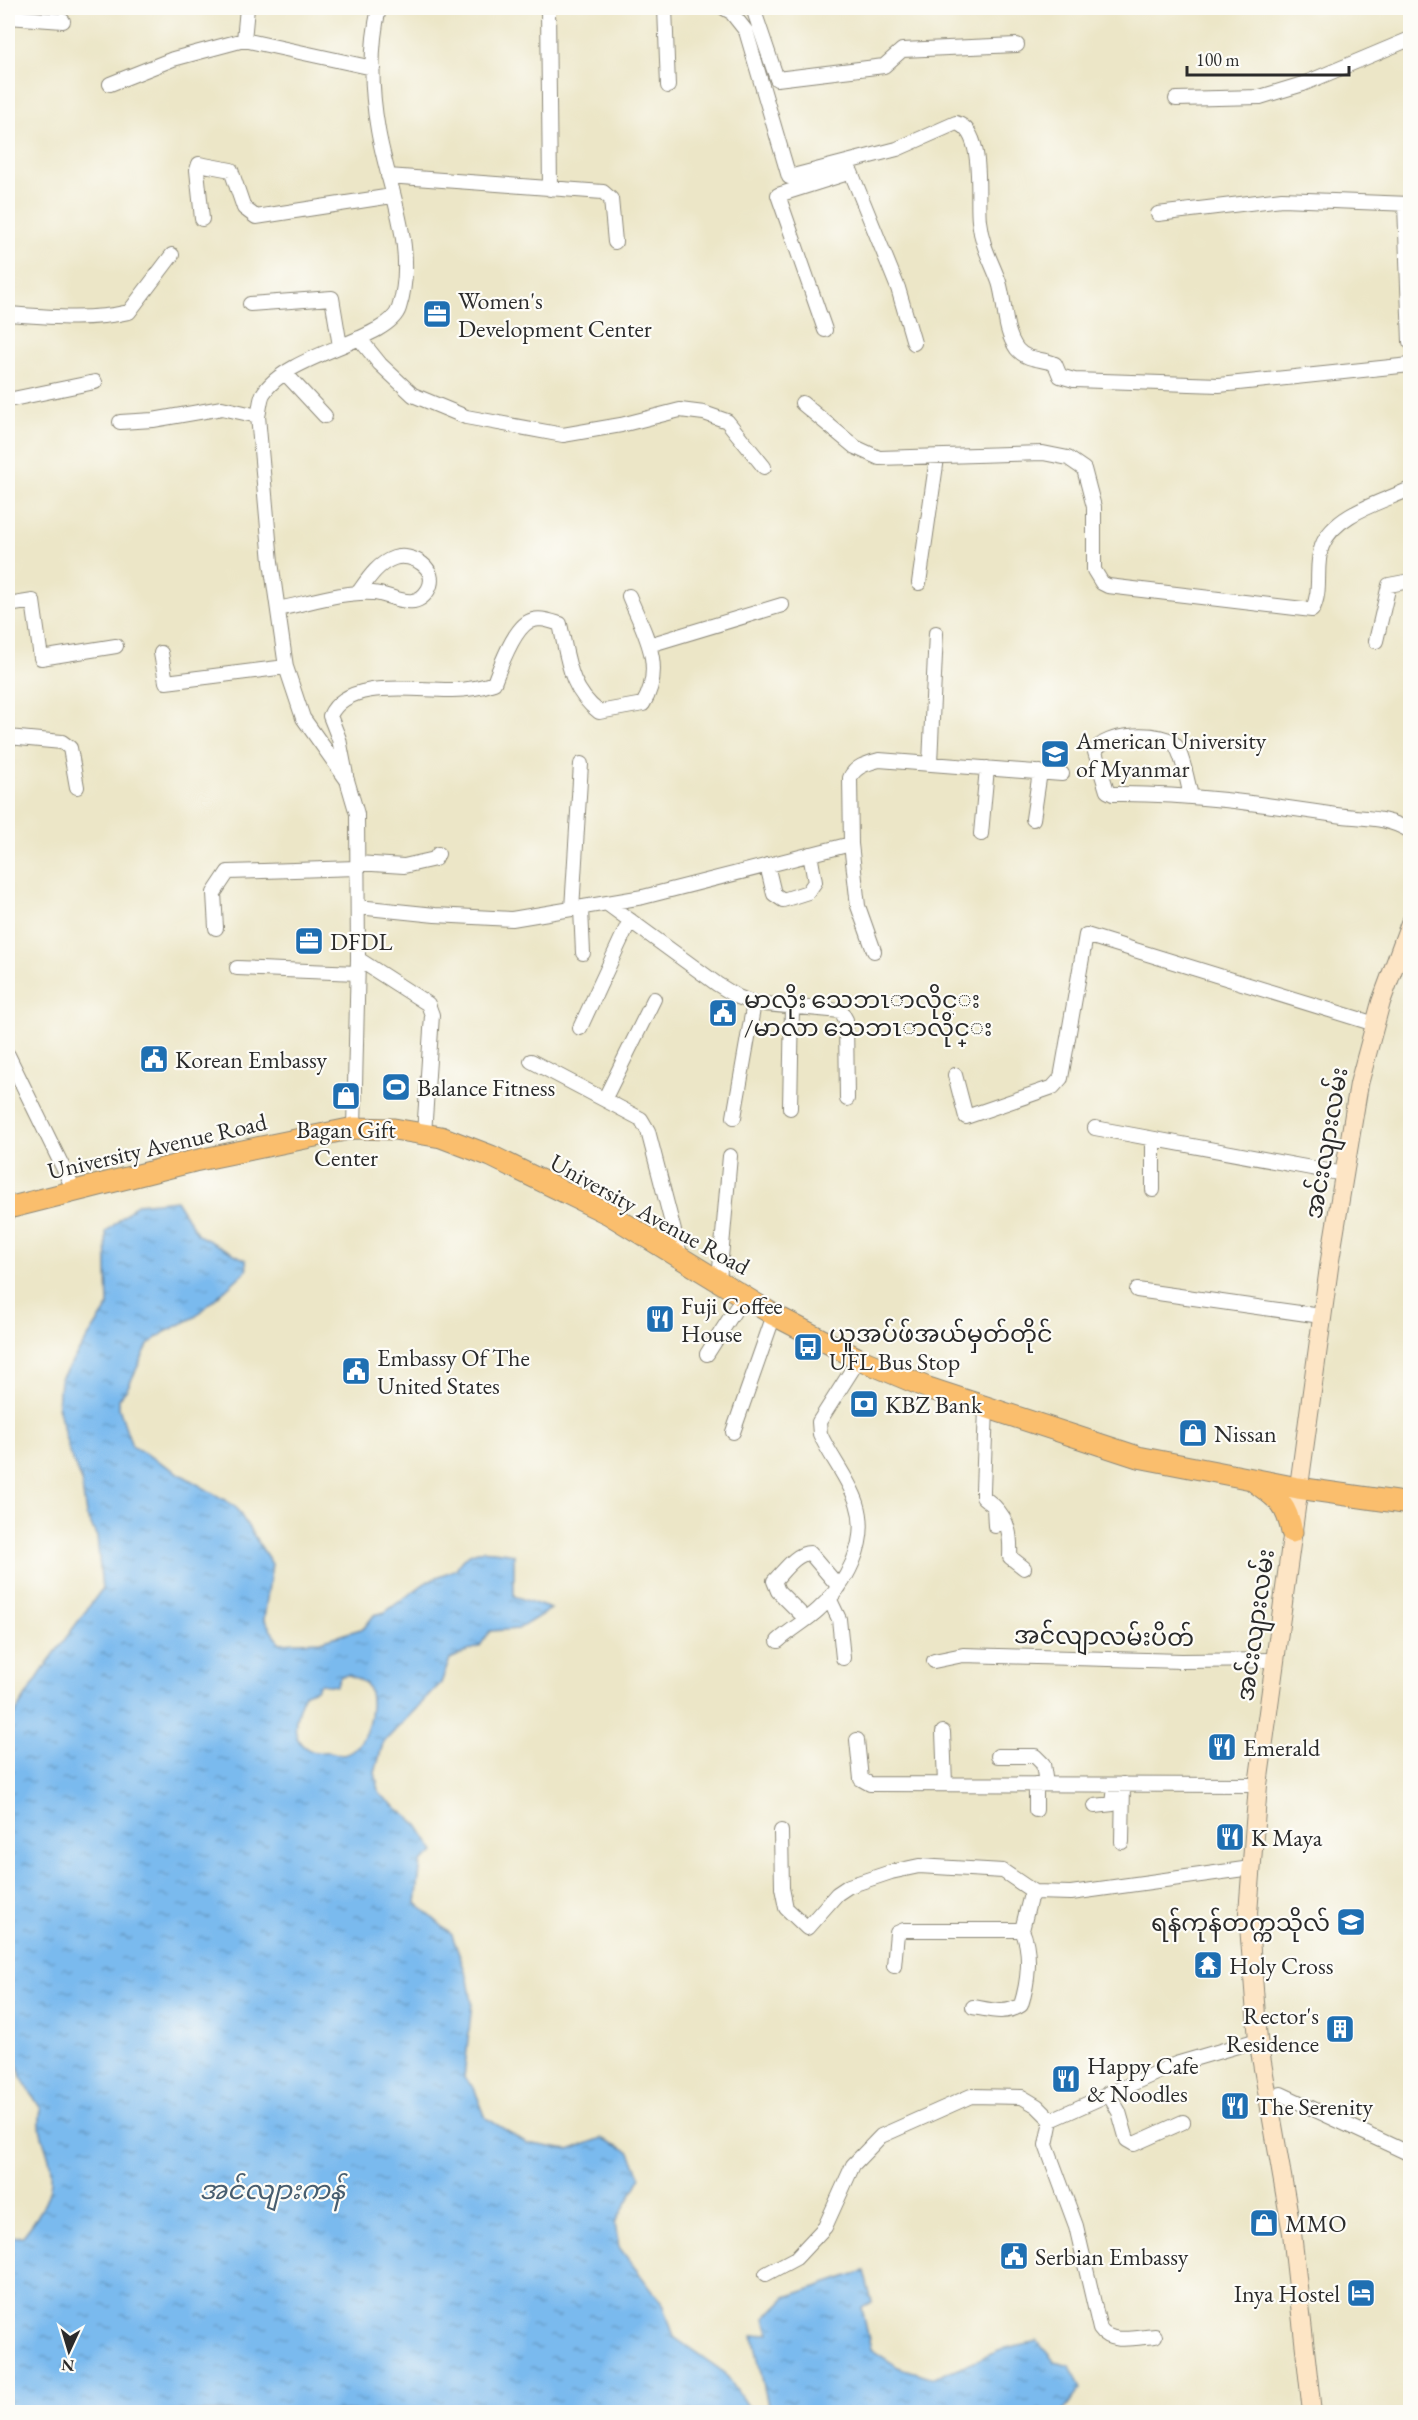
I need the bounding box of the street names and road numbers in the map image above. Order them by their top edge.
street label: အင်းလျားလမ်း [1297,1065,1359,1222]
street label: University Avenue Road [44,1106,270,1186]
street label: University Avenue Road [545,1146,756,1282]
street label: အင်းလျားလမ်း [1229,1547,1285,1704]
street label: အင်လျာလမ်းပိတ် [1014,1619,1194,1657]

